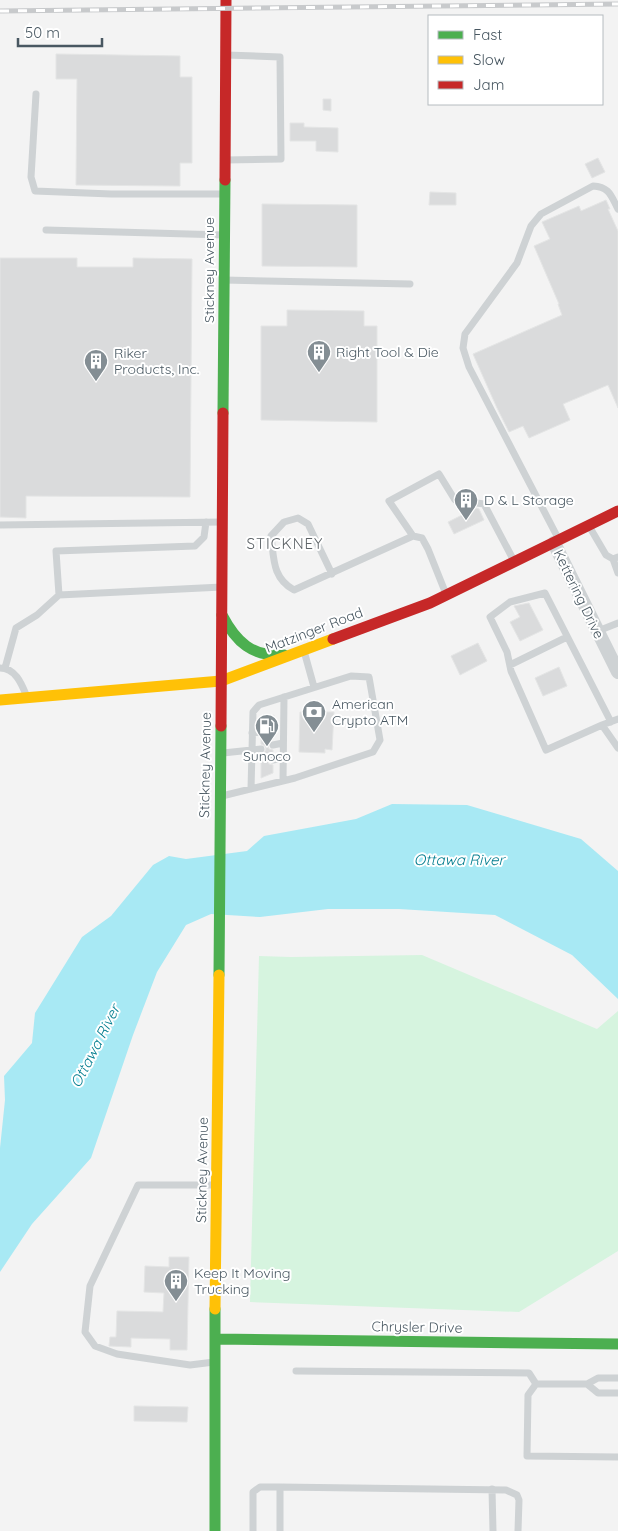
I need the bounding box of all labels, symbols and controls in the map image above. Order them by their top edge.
scale bar [18,15,101,47]
legend [428,15,603,105]
text: 50 m [25,23,60,42]
text: Fast [473,25,502,44]
text: Slow [473,50,505,69]
text: Jam [473,75,504,94]
street label: Stickney Avenue [200,217,218,323]
building icon: Right Tool & Die [306,339,332,373]
place label: Right Tool & Die [336,343,439,361]
place label: Riker Products, Inc. [114,344,199,378]
building icon: Riker Products, Inc. [83,348,109,382]
building icon: D & L Storage [453,487,479,521]
place label: D & L Storage [484,491,574,509]
district label: STICKNEY [247,534,324,553]
street label: Kettering Drive [550,546,608,642]
street label: Matzinger Road [263,603,365,657]
place label: American Crypto ATM [332,695,408,729]
bank icon: American Crypto ATM [301,699,327,733]
street label: Stickney Avenue [195,712,215,818]
fuel station icon: Sunoco [254,713,280,747]
place label: Sunoco [243,747,291,765]
water label: Ottawa River [414,850,506,869]
water label: Ottawa River [66,999,125,1091]
street label: Stickney Avenue [192,1117,212,1223]
place label: Keep It Moving Trucking [194,1264,291,1298]
building icon: Keep It Moving Trucking [163,1268,189,1302]
street label: Chrysler Drive [371,1317,463,1337]

